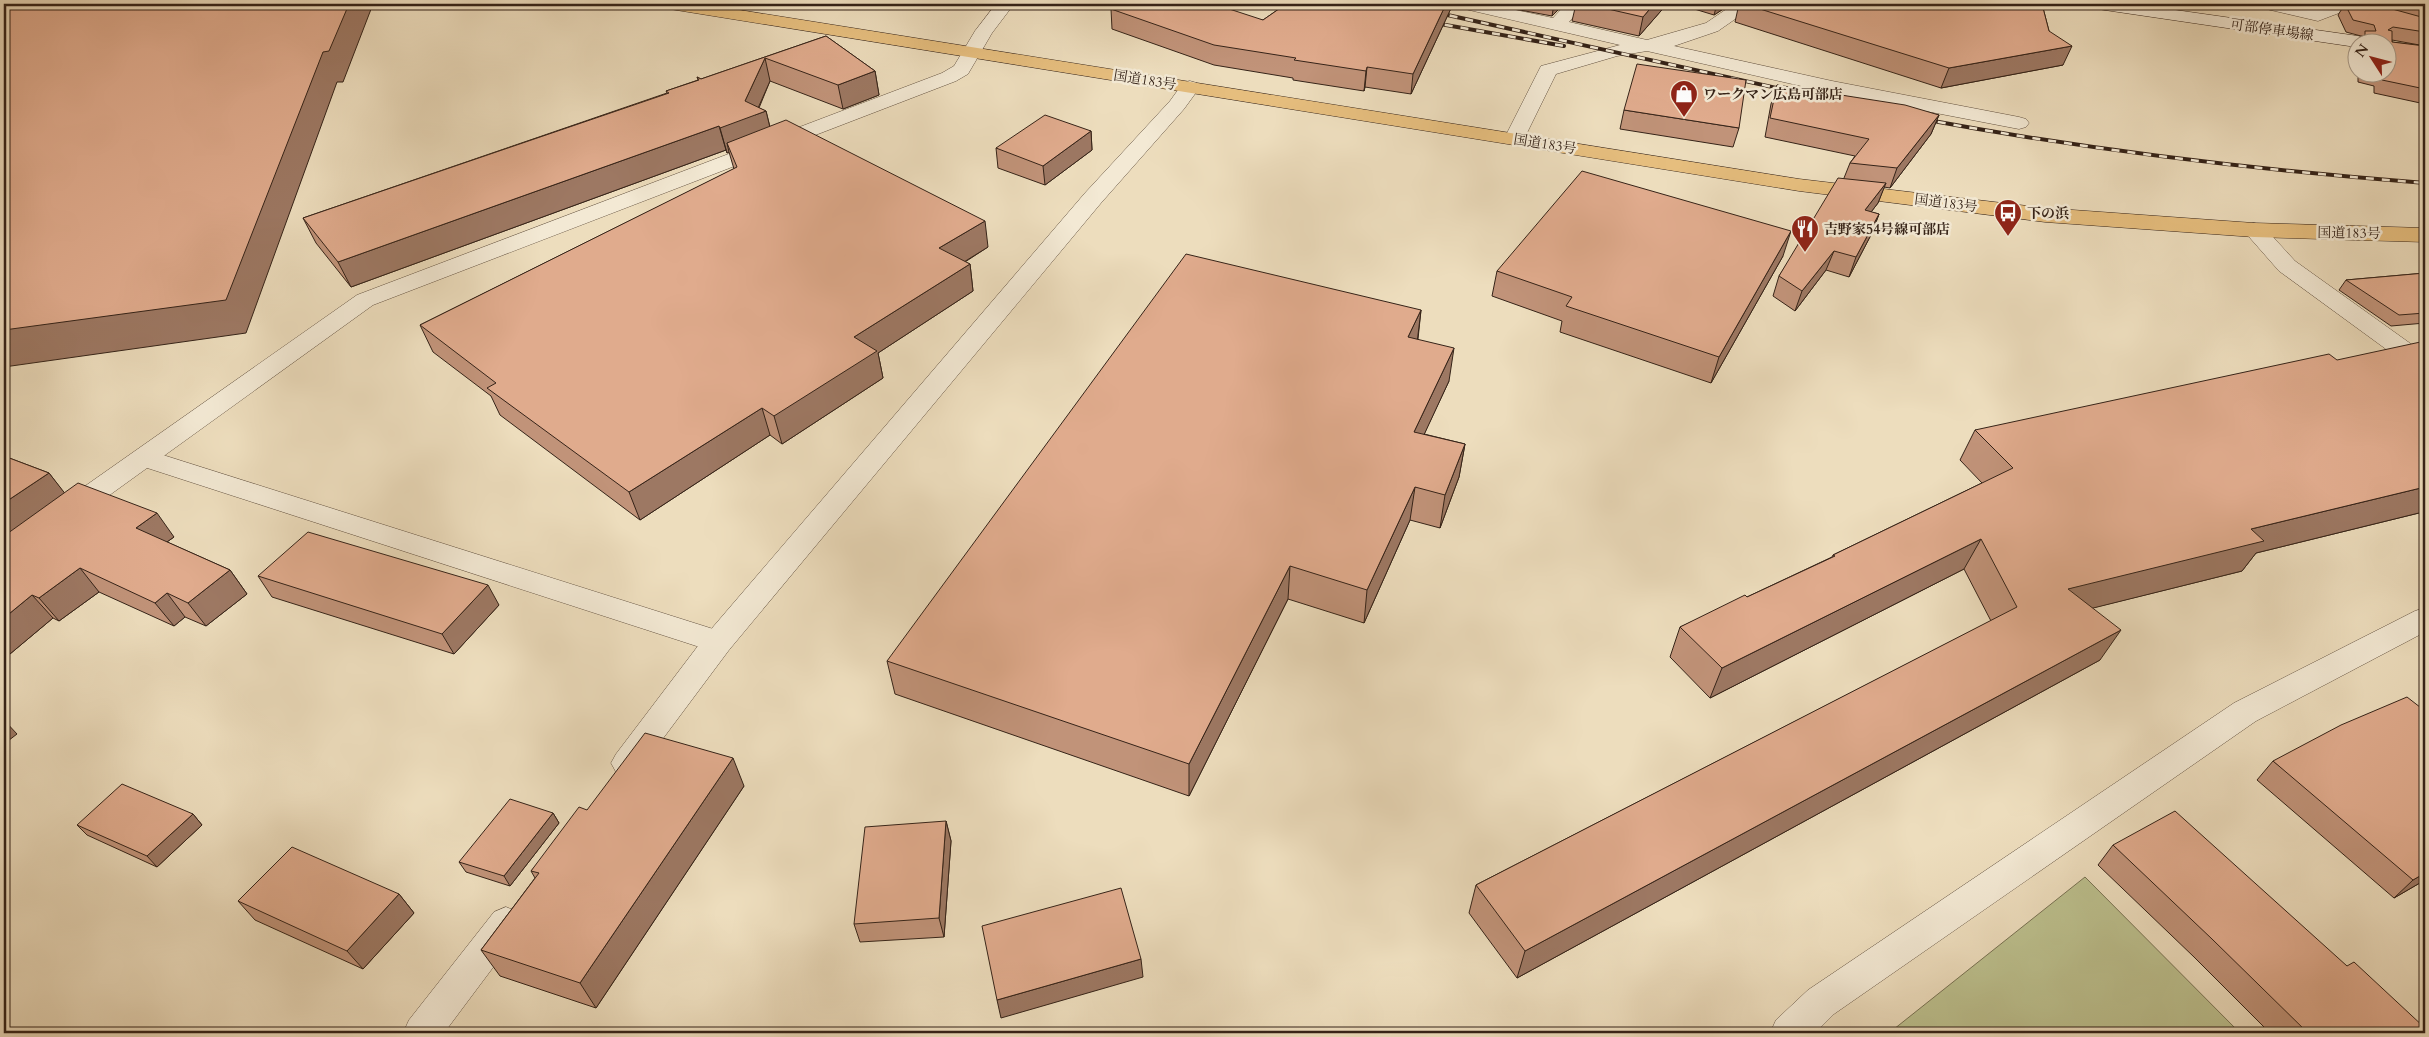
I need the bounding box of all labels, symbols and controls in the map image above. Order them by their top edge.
street label: 可部停車場線 [2229,15,2315,45]
north arrow [2346,32,2396,82]
text: N [2351,40,2373,61]
street label: 国道183号 [1112,66,1178,94]
shop icon: ワークマン広島可部店 [1669,79,1699,118]
place label: ワークマン広島可部店 [1703,85,1843,104]
street label: 国道183号 [1512,130,1578,158]
street label: 国道183号 [1913,190,1979,216]
bus stop icon: 下の浜 [1993,198,2023,237]
place label: 下の浜 [2027,204,2070,223]
restaurant icon: 吉野家54号線可部店 [1790,214,1820,253]
place label: 吉野家54号線可部店 [1824,220,1950,239]
street label: 国道183号 [2317,223,2381,243]

